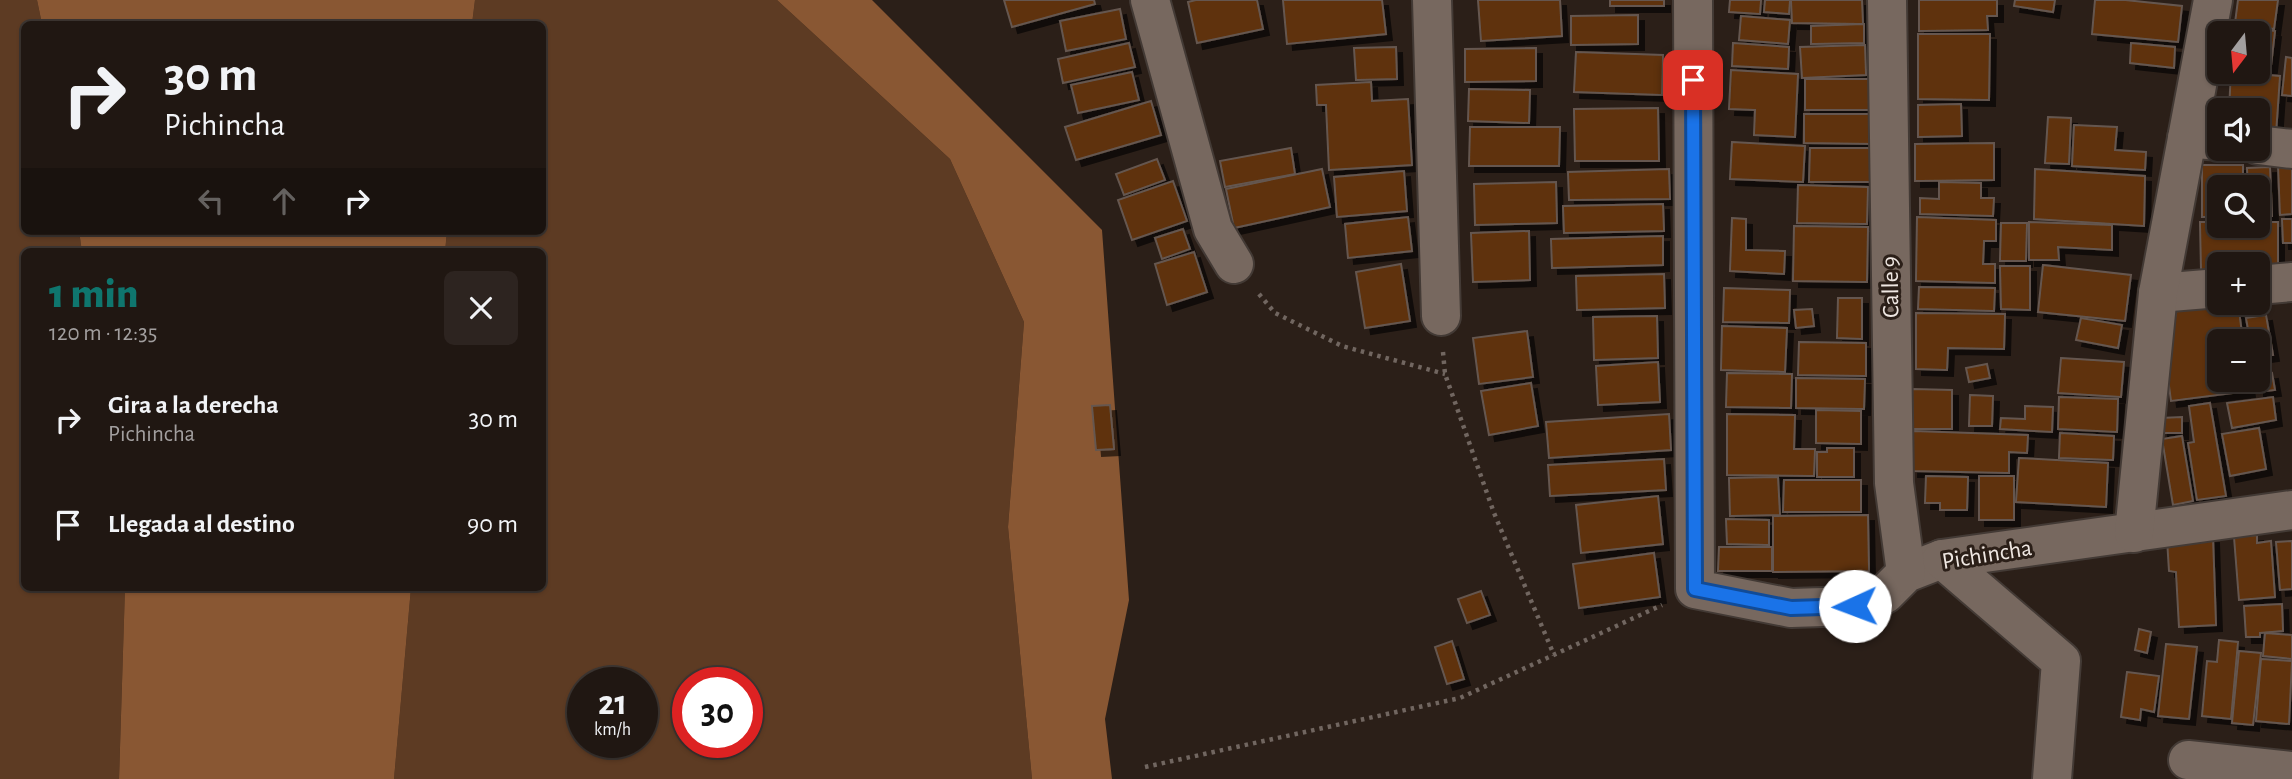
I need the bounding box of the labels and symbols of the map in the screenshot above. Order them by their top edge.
north arrow [2207,21,2270,84]
pin [1663,50,1723,110]
street label: Calle 9 [1878,256,1904,318]
street label: Pichincha [1940,536,2034,574]
position arrow [1818,569,1892,643]
speed limit sign: 30 [672,667,763,758]

